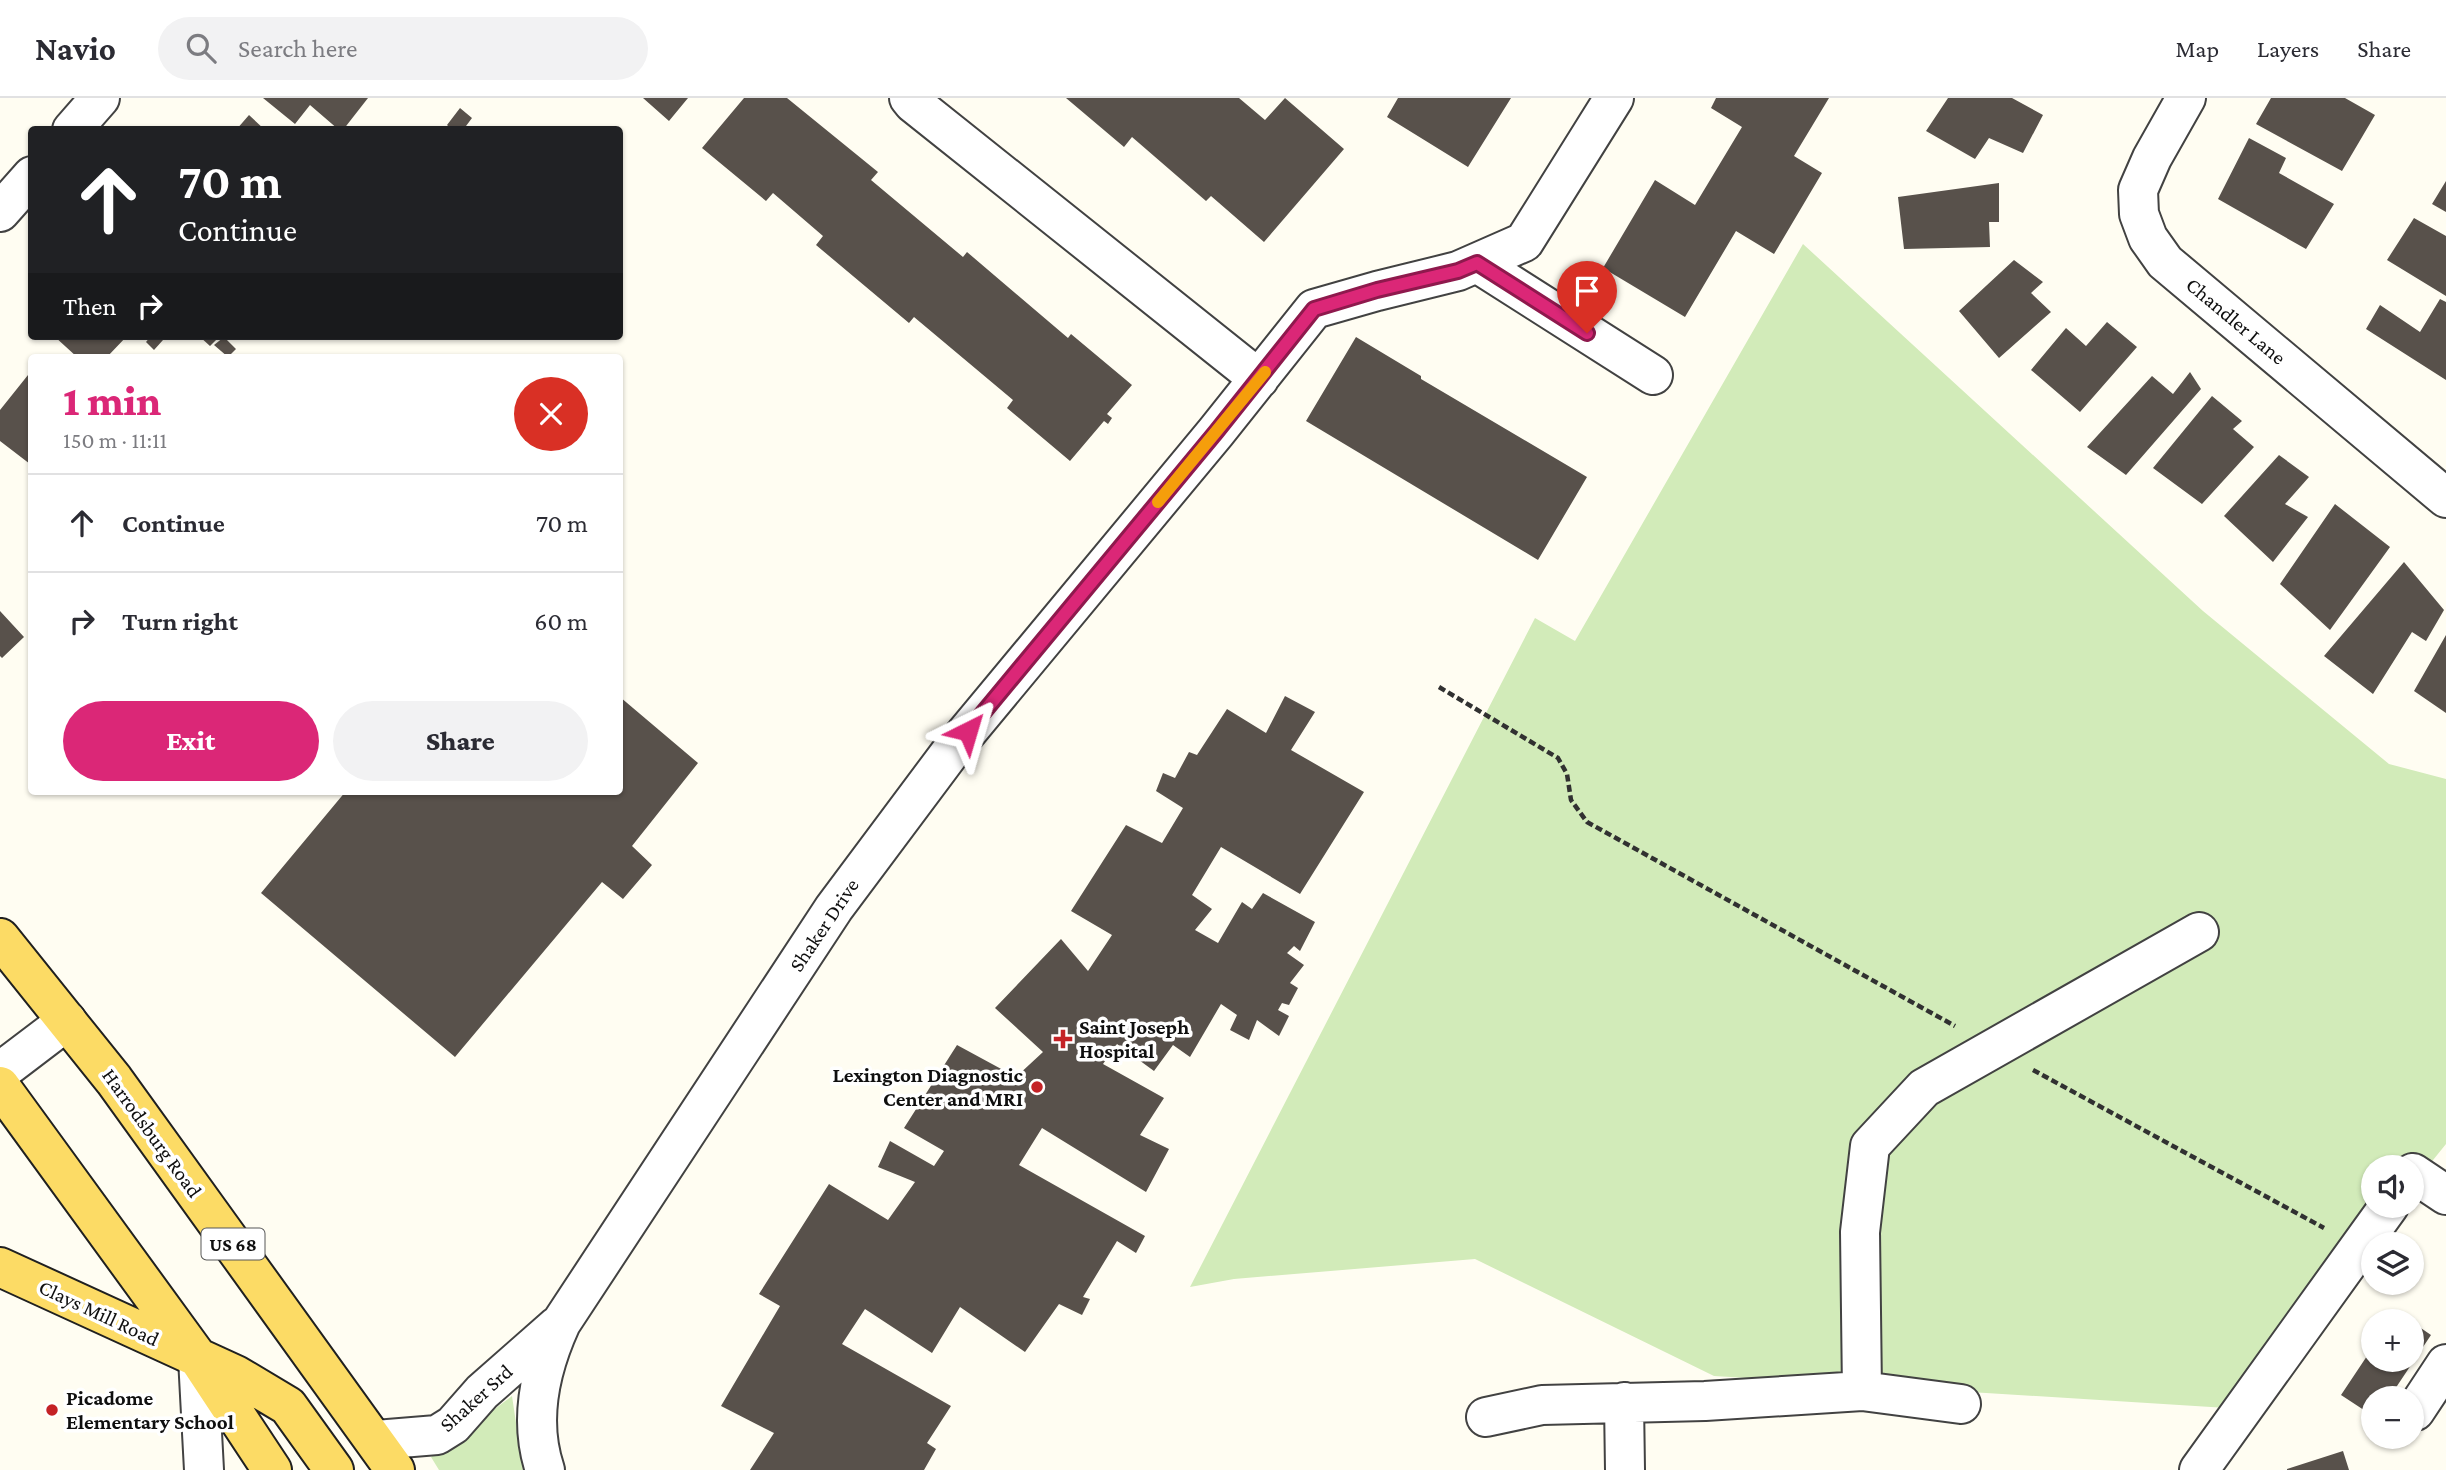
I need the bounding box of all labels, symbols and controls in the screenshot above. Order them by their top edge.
search box [158,17,648,80]
icon: search [182,29,220,67]
text: Navio [35,30,116,67]
text: Search here [238,34,357,63]
text: Map [2175,35,2219,62]
text: Layers [2257,35,2319,62]
text: Share [2357,35,2411,62]
icon: ahead [63,154,154,245]
text: 70 m [178,154,282,209]
text: Continue [178,212,297,248]
pin [1557,261,1617,333]
icon: arrive [1568,272,1606,310]
street label: Chandler Lane [2181,272,2291,370]
icon: right [131,287,169,325]
text: Then [63,292,117,321]
text: 1 min [63,377,161,424]
button: close [514,377,588,451]
text: 150 m · 11:11 [63,427,167,453]
icon: ahead [63,504,101,542]
text: Continue [122,509,225,538]
text: 70 m [536,509,588,538]
icon: right [63,602,101,640]
text: Turn right [122,607,238,636]
text: 60 m [534,607,588,636]
position arrow [931,694,1005,768]
button: Exit [63,701,319,781]
button: Share [333,701,588,781]
street label: Shaker Drive [784,874,864,976]
place label: Saint Joseph Hospital [1079,1015,1189,1063]
marker: Saint Joseph Hospital [1053,1029,1073,1049]
place label: Lexington Diagnostic Center and MRI [832,1063,1024,1111]
street label: Harrodsburg Road [97,1064,207,1202]
marker: Lexington Diagnostic Center and MRI [1029,1079,1045,1095]
map controls [2361,1155,2424,1449]
button: sound [2361,1155,2424,1218]
road number: US 68 [202,1228,264,1260]
button: layers [2361,1232,2424,1295]
street label: Clays Mill Road [35,1275,163,1351]
button: + [2361,1309,2424,1372]
street label: Shaker Srd [435,1359,517,1437]
place label: Picadome Elementary School [66,1386,234,1434]
button: − [2361,1386,2424,1449]
marker: Picadome Elementary School [44,1402,60,1418]

